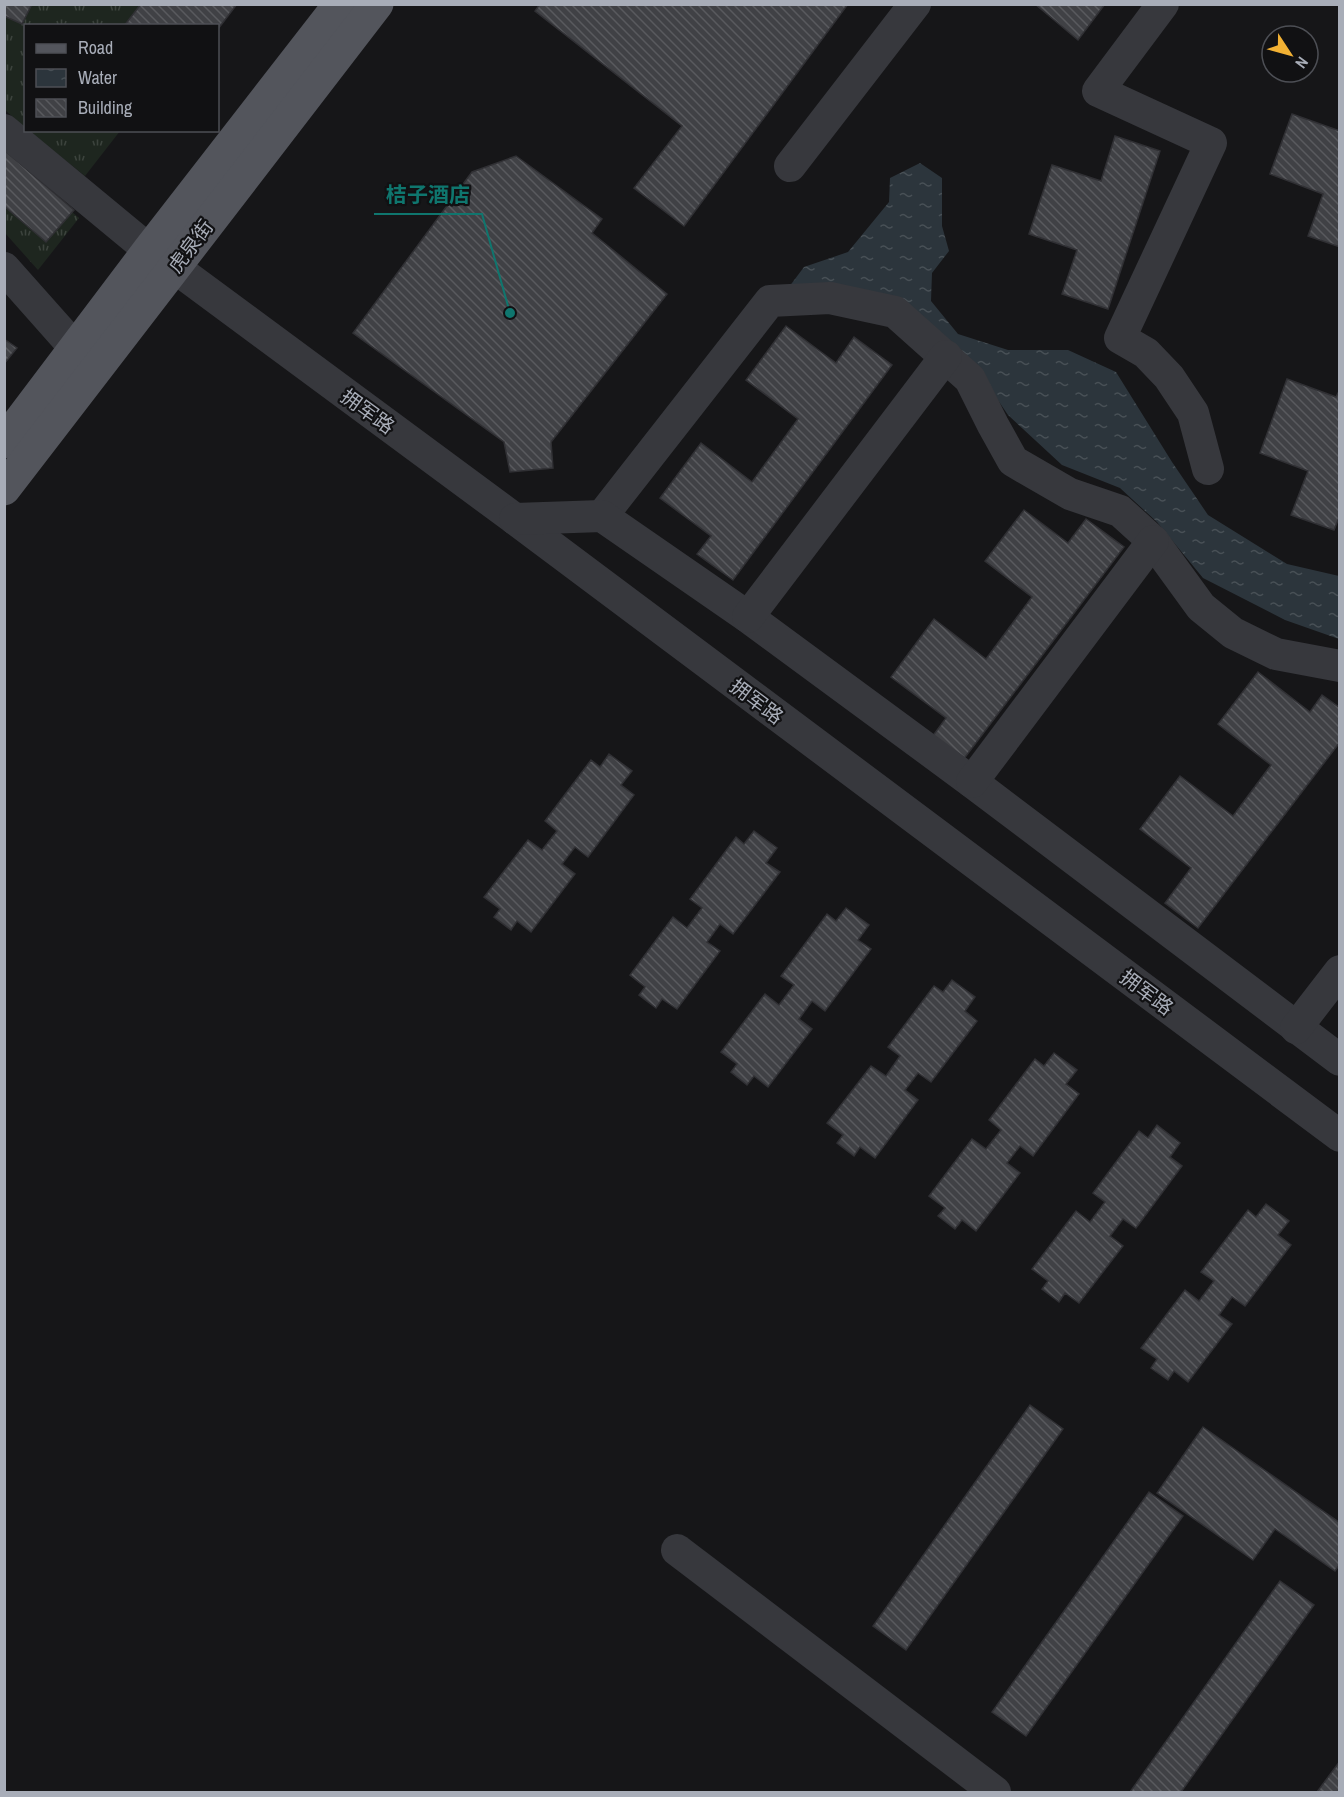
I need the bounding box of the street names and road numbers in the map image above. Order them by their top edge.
street label: 虎泉街 [161,214,219,278]
street label: 拥军路 [336,382,400,440]
street label: 拥军路 [725,672,789,730]
street label: 拥军路 [1115,963,1179,1021]

